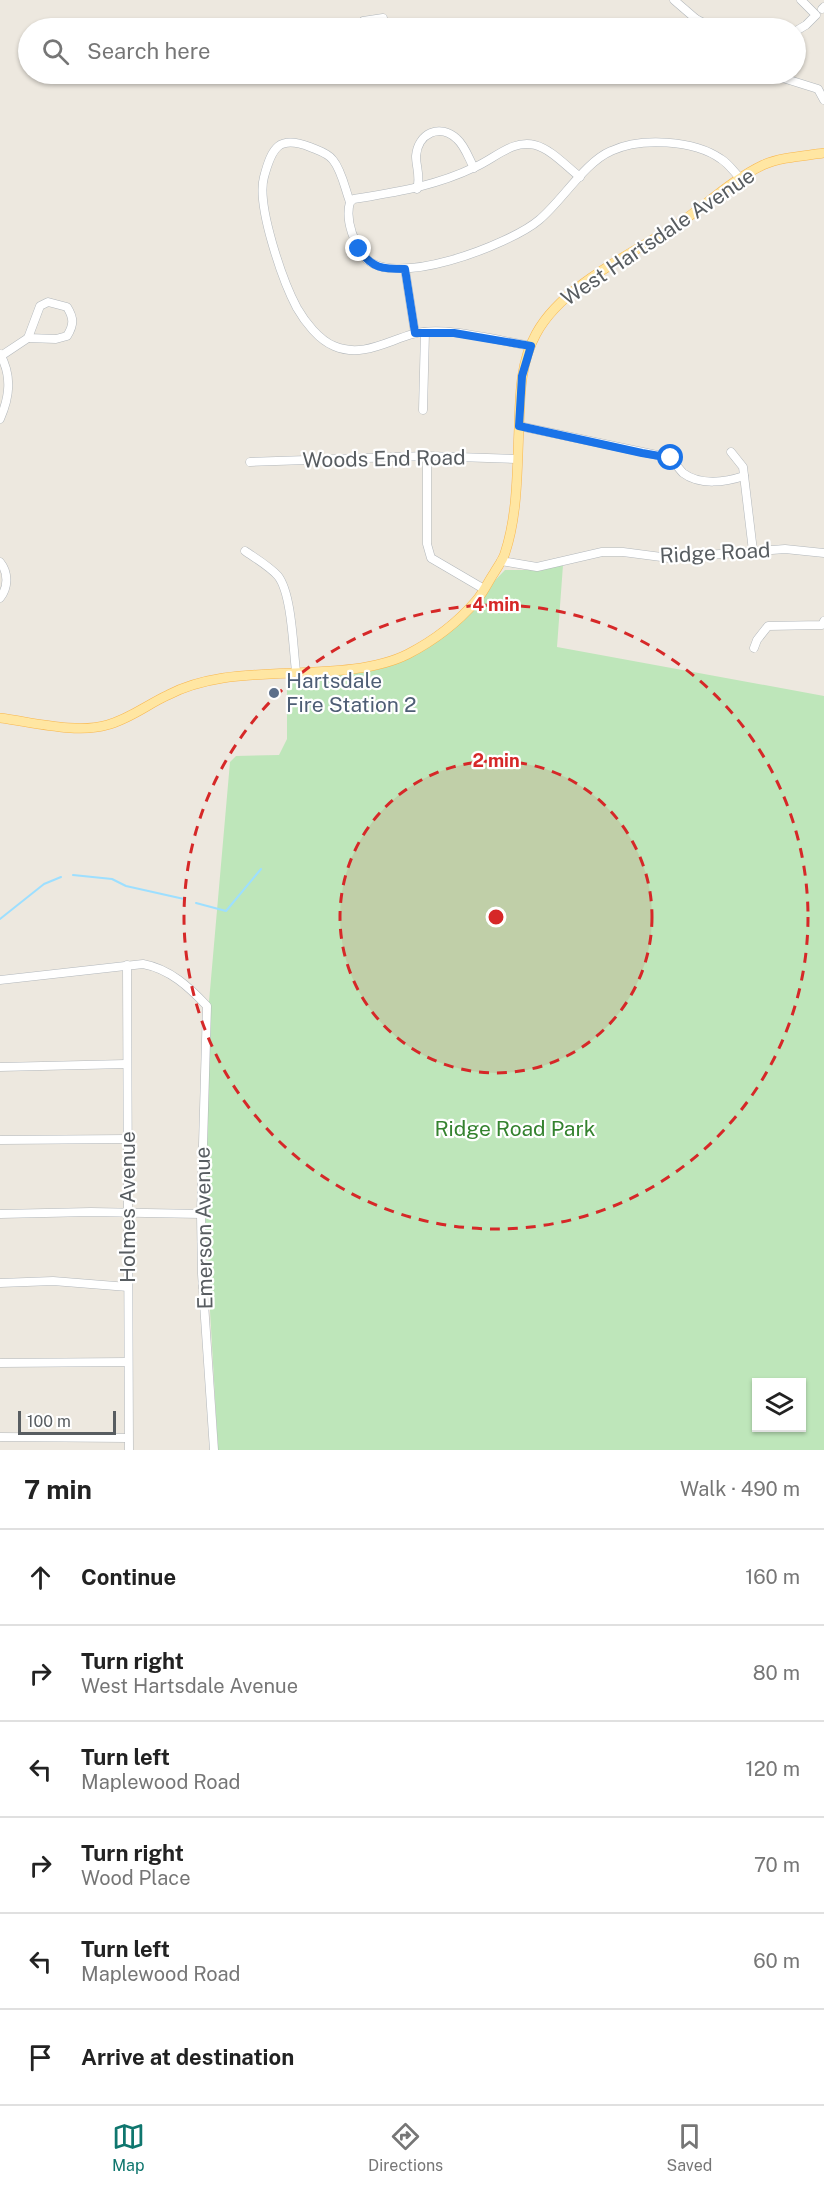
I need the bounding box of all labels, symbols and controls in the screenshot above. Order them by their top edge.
search box [18,18,806,84]
icon: search [39,35,72,68]
text: Search here [87,38,211,64]
street label: West Hartsdale Avenue [556,163,759,311]
route end [345,235,371,261]
route start [657,444,683,470]
street label: Woods End Road [302,445,466,472]
street label: Ridge Road [659,537,771,568]
text: 4 min [472,594,520,615]
place label: Hartsdale Fire Station 2 [286,668,417,717]
marker: Hartsdale Fire Station 2 [267,686,281,700]
text: 2 min [472,750,520,771]
centre of rings [486,907,506,927]
park label: Ridge Road Park [435,1116,596,1141]
street label: Holmes Avenue [115,1131,140,1283]
street label: Emerson Avenue [190,1146,217,1310]
map controls [752,1378,806,1432]
button: layers [752,1378,806,1432]
scale bar [18,1408,116,1436]
text: 100 m [27,1412,71,1431]
text: 7 min [24,1474,92,1505]
text: Walk · 490 m [680,1477,800,1501]
icon: ahead [24,1561,57,1594]
text: Continue [81,1564,176,1590]
text: 160 m [745,1565,800,1589]
text: Turn right [81,1648,184,1674]
icon: right [24,1657,57,1690]
text: 80 m [753,1661,800,1685]
text: West Hartsdale Avenue [81,1674,298,1698]
text: Turn left [81,1744,170,1770]
icon: left [24,1753,57,1786]
text: 120 m [746,1757,800,1781]
text: Maplewood Road [81,1770,241,1794]
text: Turn right [81,1840,184,1866]
icon: right [24,1849,57,1882]
text: 70 m [754,1853,800,1877]
text: Wood Place [81,1866,190,1890]
text: Turn left [81,1936,170,1962]
icon: left [24,1945,57,1978]
text: 60 m [753,1949,800,1973]
text: Maplewood Road [81,1962,241,1986]
icon: arrive [24,2041,57,2074]
text: Arrive at destination [81,2044,294,2070]
tab: Map [112,2120,145,2175]
tab: Directions [368,2120,443,2175]
tab: Saved [667,2120,712,2175]

